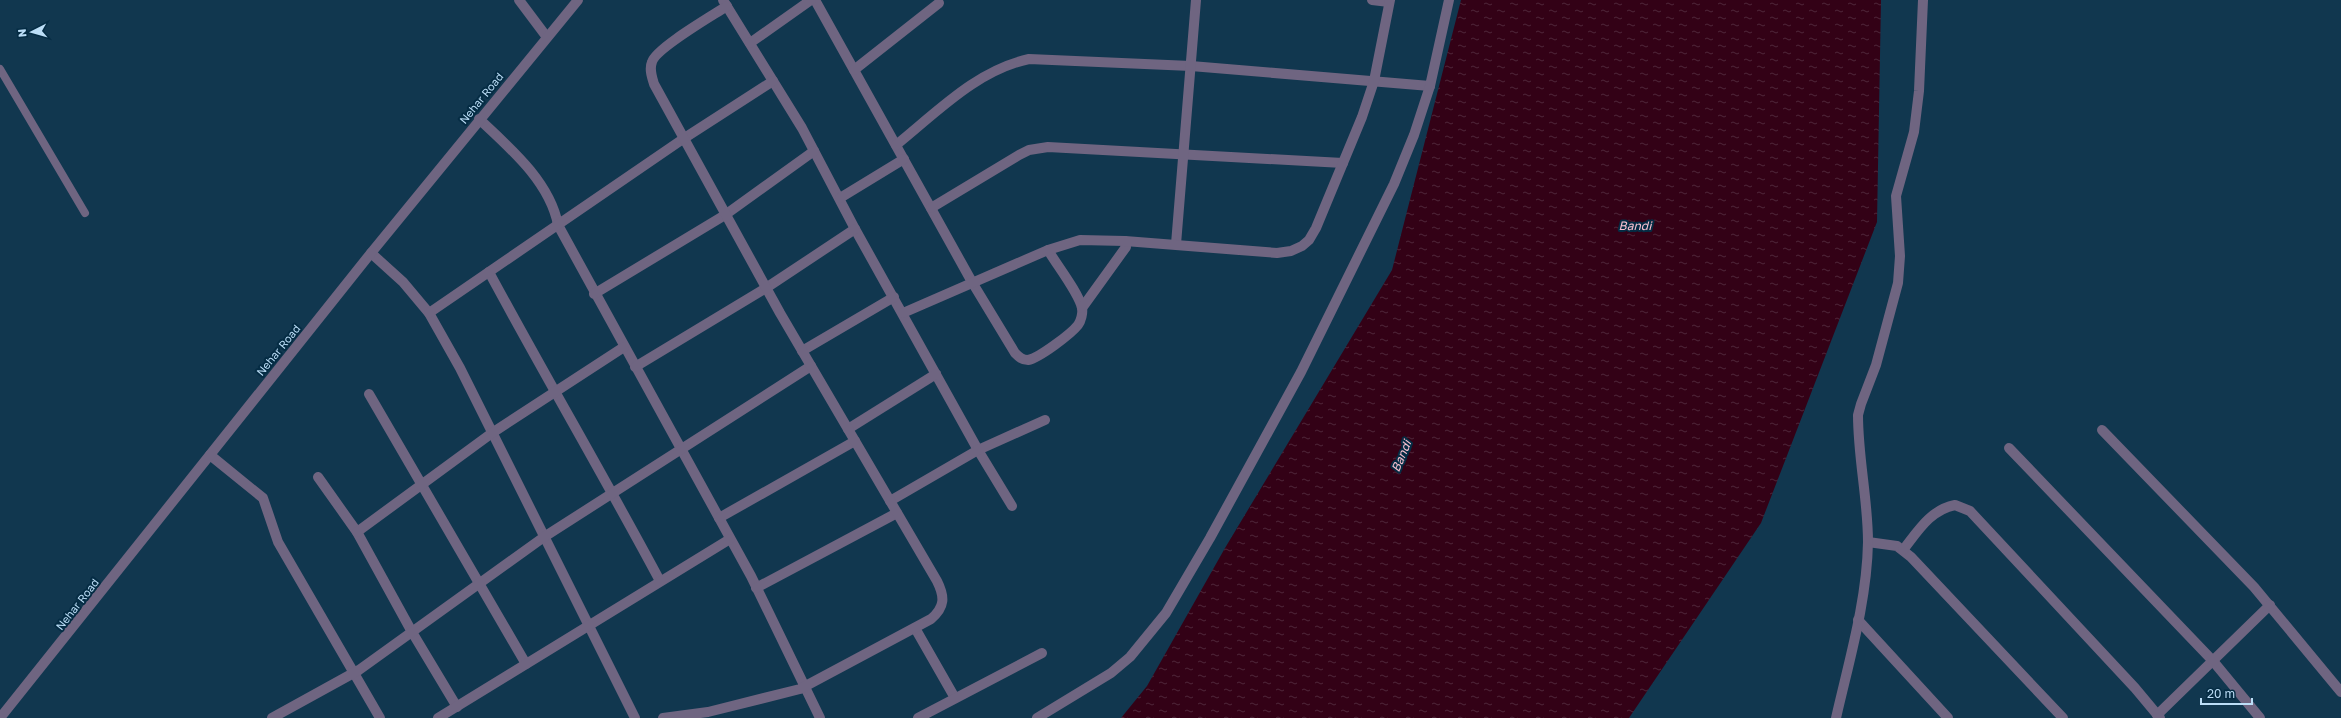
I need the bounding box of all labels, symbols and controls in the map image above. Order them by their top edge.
north arrow [12,12,52,52]
text: N [15,28,28,38]
street label: Nehar Road [457,70,505,126]
water label: Bandi [1619,218,1653,233]
street label: Nehar Road [254,322,302,378]
water label: Bandi [1388,436,1415,474]
street label: Nehar Road [53,576,101,632]
scale bar [2201,680,2252,706]
text: 20 m [2207,686,2235,701]

